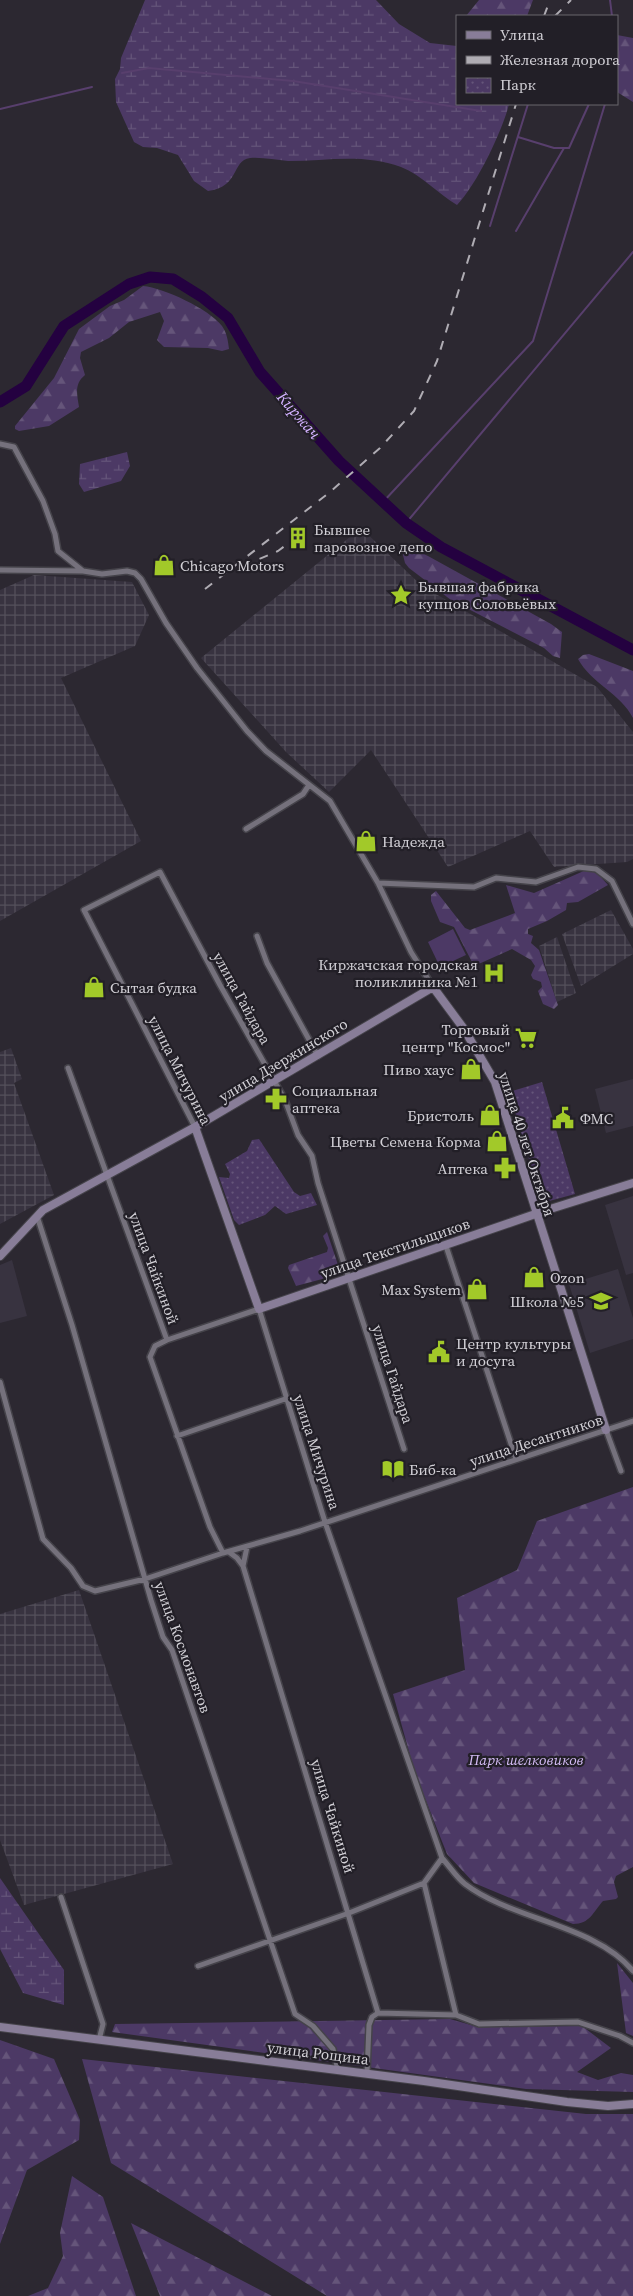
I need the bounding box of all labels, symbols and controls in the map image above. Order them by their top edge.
legend [456,15,618,105]
text: Улица [500,24,544,45]
text: Железная дорога [500,49,620,70]
text: Парк [500,74,536,95]
water label: Киржач [271,386,326,444]
place label: Бывшее паровозное депо [314,519,433,557]
building icon: Бывшее паровозное депо [285,525,311,551]
shop icon: Chicago Motors [151,552,177,578]
place label: Chicago Motors [180,555,284,576]
place label: Бывшая фабрика купцов Соловьёвых [418,576,556,614]
place icon: Бывшая фабрика купцов Соловьёвых [388,582,414,608]
shop icon: Надежда [353,828,379,854]
place label: Надежда [382,831,445,852]
street label: улица Гайдара [208,948,276,1048]
place label: Киржачская городская поликлиника №1 [318,954,478,992]
hospital icon: Киржачская городская поликлиника №1 [481,960,507,986]
shop icon: Сытая будка [81,974,107,1000]
place label: Сытая будка [110,977,197,998]
street label: улица Мичурина [143,1012,217,1129]
street label: улица Дзержинского [215,1013,351,1107]
place label: Торговый центр "Космос" [401,1019,510,1057]
supermarket icon: Торговый центр "Космос" [513,1025,539,1051]
shop icon: Пиво хаус [458,1056,484,1082]
place label: Пиво хаус [383,1059,454,1080]
street label: улица 40 лет Октября [494,1069,560,1219]
place label: Социальная аптека [292,1080,378,1118]
pharmacy icon: Социальная аптека [263,1086,289,1112]
shop icon: Бристоль [477,1102,503,1128]
place label: Бристоль [407,1105,474,1126]
public building icon: ФМС [550,1105,576,1131]
place label: ФМС [580,1108,613,1129]
shop icon: Цветы Семена Корма [484,1128,510,1154]
place label: Цветы Семена Корма [330,1131,481,1152]
pharmacy icon: Аптека [492,1155,518,1181]
place label: Аптека [438,1158,488,1179]
street label: улица Чайкиной [124,1209,184,1328]
street label: улица Текстильщиков [318,1213,473,1283]
shop icon: Ozon [521,1264,547,1290]
place label: Ozon [550,1267,585,1288]
shop icon: Max System [464,1276,490,1302]
place label: Max System [381,1279,461,1300]
school or university icon: Школа №5 [588,1288,614,1314]
place label: Школа №5 [510,1291,584,1312]
street label: улица Гайдара [367,1322,419,1426]
place label: Центр культуры и досуга [456,1333,571,1371]
public building icon: Центр культуры и досуга [426,1339,452,1365]
street label: улица Мичурина [288,1392,346,1513]
street label: улица Десантников [467,1408,606,1471]
library icon: Биб-ка [380,1456,406,1482]
place label: Биб-ка [409,1459,457,1480]
street label: улица Космонавтов [149,1578,217,1716]
park label: Парк шелковиков [467,1749,584,1770]
street label: улица Чайкиной [306,1756,360,1876]
street label: улица Рощина [266,2036,370,2070]

